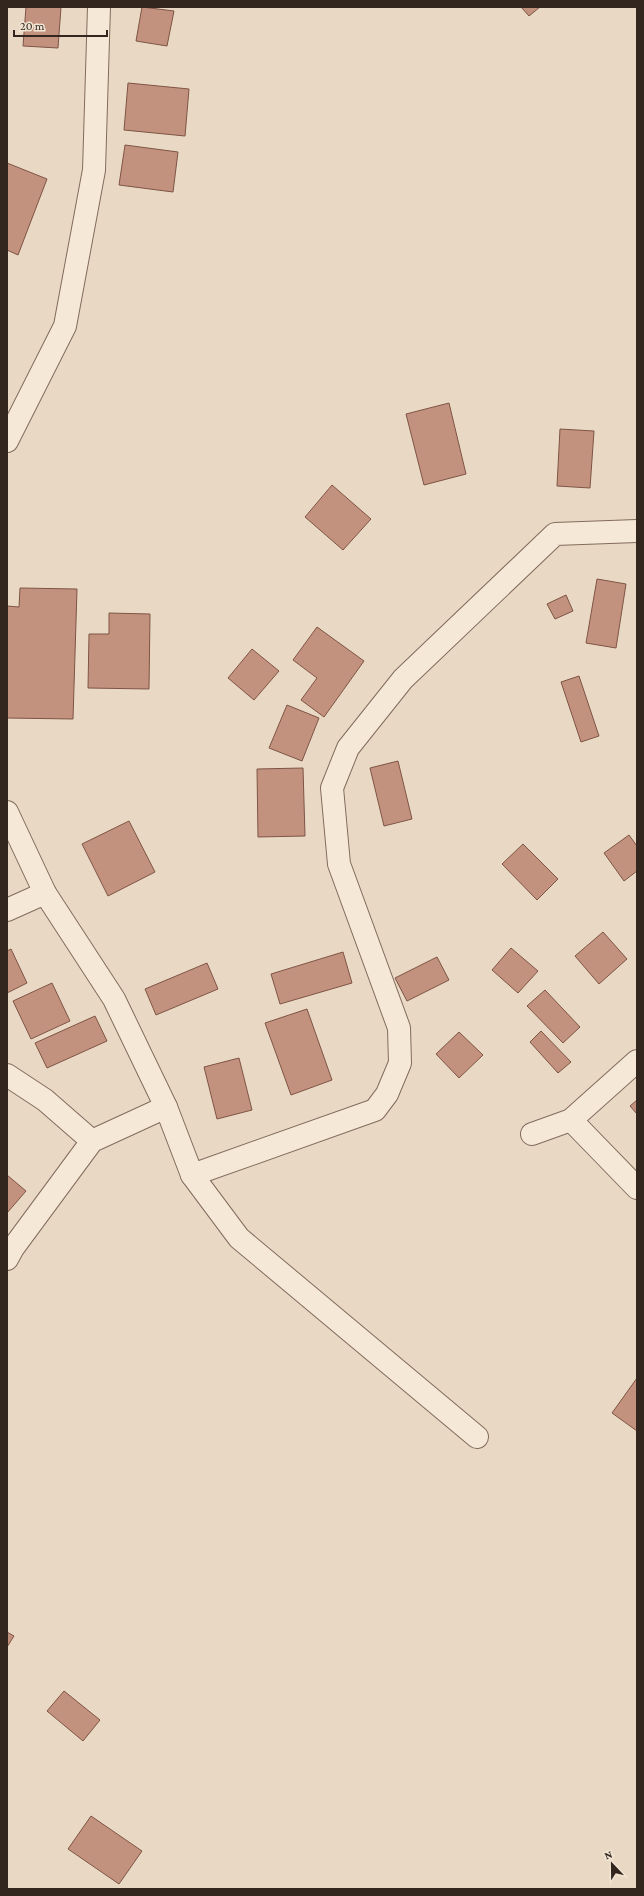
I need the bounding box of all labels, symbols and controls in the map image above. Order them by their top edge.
scale bar [14,12,107,38]
text: 20 m [20,19,45,33]
north arrow [592,1844,632,1884]
text: N [603,1848,614,1862]

